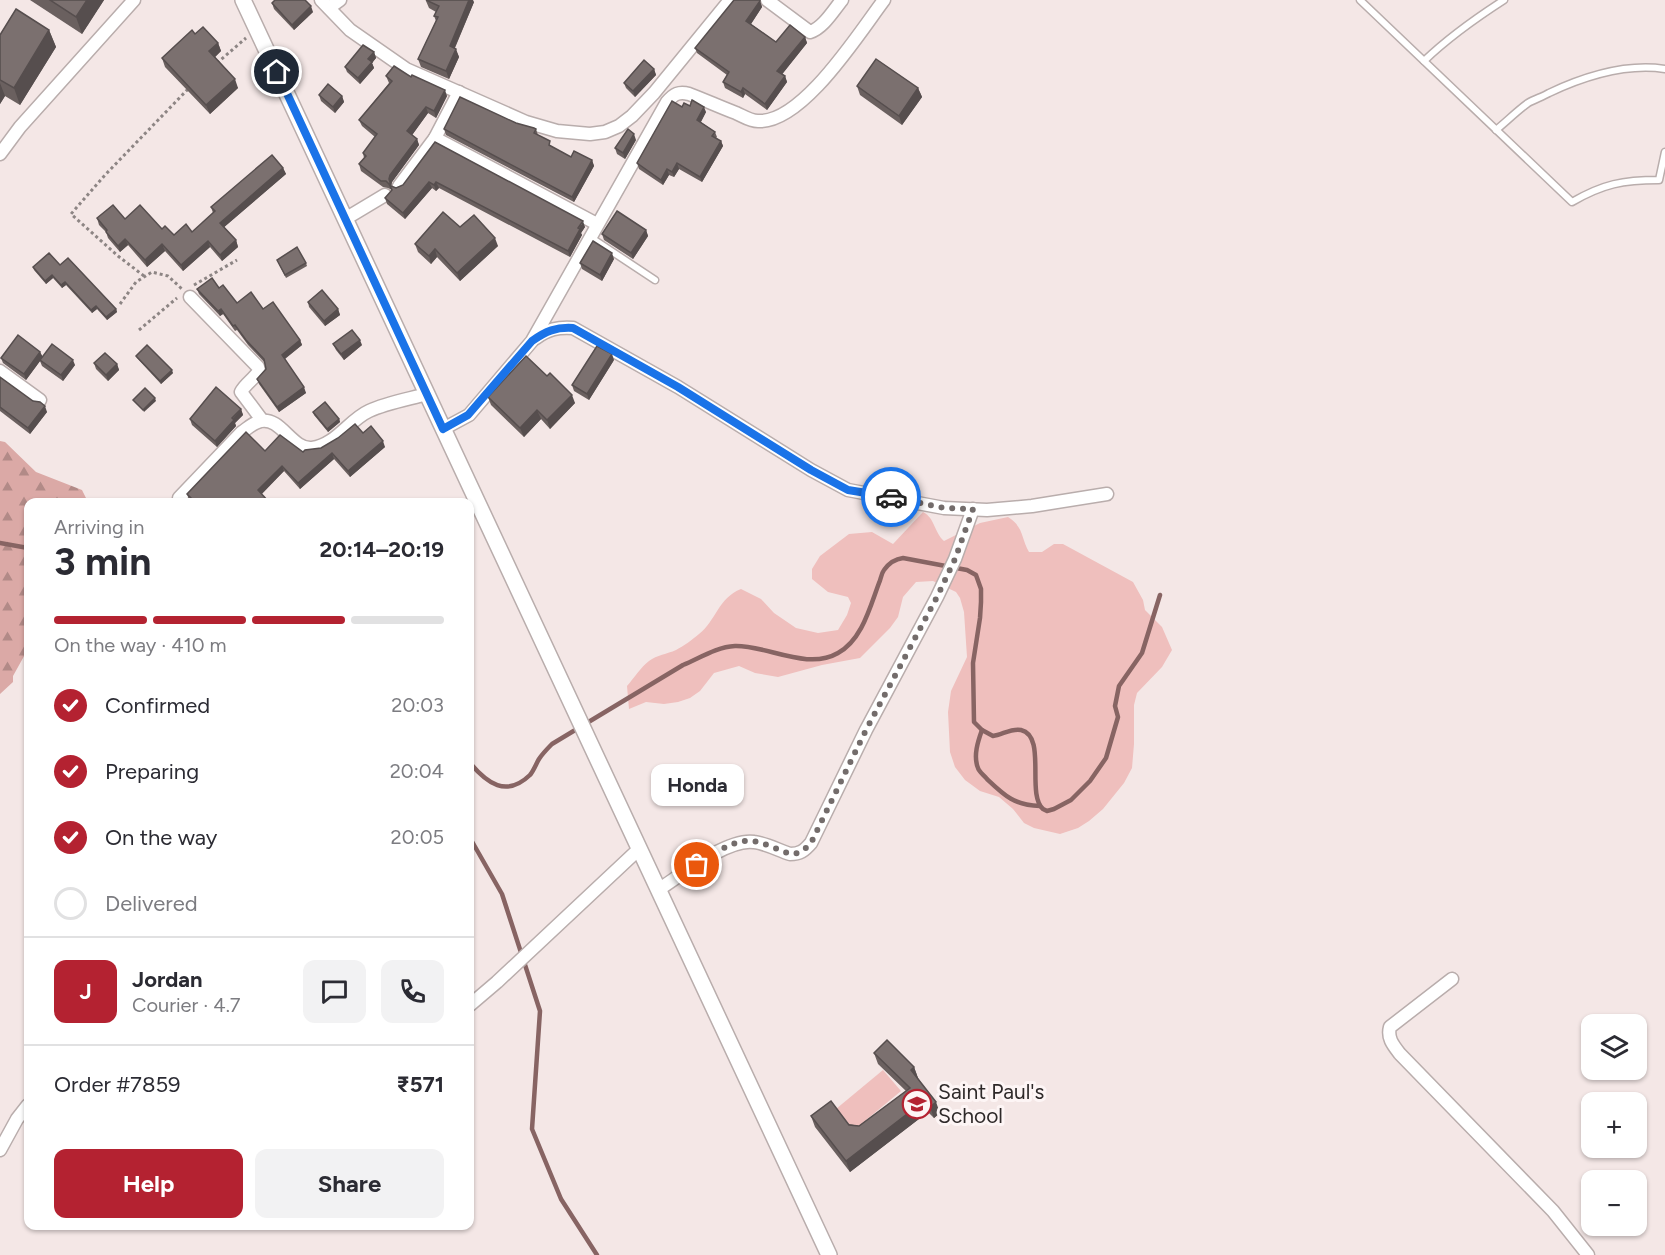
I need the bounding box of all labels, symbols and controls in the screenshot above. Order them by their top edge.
pin [251,46,302,97]
icon: home [260,55,293,88]
courier [861,467,921,527]
icon: car [875,481,908,514]
text: Arriving in [54,515,144,539]
text: 20:14–20:19 [319,536,444,563]
text: 3 min [54,538,151,585]
text: On the way · 410 m [54,633,227,657]
icon: check [54,689,87,722]
text: Confirmed [105,692,210,719]
text: 20:03 [391,693,444,717]
icon: check [54,755,87,788]
text: Preparing [105,758,199,785]
text: 20:04 [390,759,444,783]
callout: Honda [650,763,744,805]
text: Honda [667,773,728,797]
icon: check [54,821,87,854]
text: On the way [105,824,217,851]
text: 20:05 [391,825,444,849]
pin [671,839,722,890]
icon: bag [680,848,713,881]
text: Delivered [105,890,198,917]
button: chat [303,960,366,1023]
button: phone [381,960,444,1023]
text: Jordan [132,966,203,993]
text: J [79,978,92,1005]
text: Courier · 4.7 [132,993,241,1017]
map controls [1581,1014,1647,1236]
button: layers [1581,1014,1647,1080]
text: Order #7859 [54,1071,181,1098]
text: ₹571 [397,1071,444,1098]
place label: Saint Paul's School [938,1079,1044,1128]
school or university icon: Saint Paul's School [901,1088,933,1120]
button: + [1581,1092,1647,1158]
button: Help [54,1149,243,1218]
button: Share [255,1149,444,1218]
button: − [1581,1170,1647,1236]

